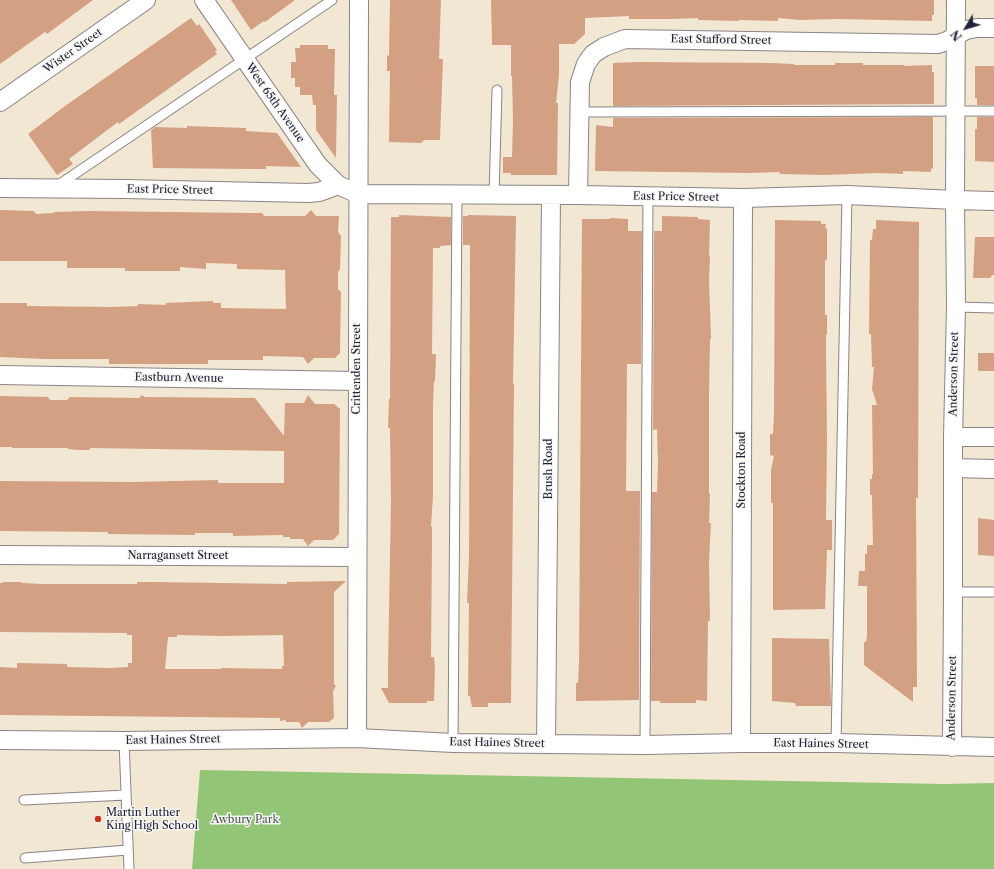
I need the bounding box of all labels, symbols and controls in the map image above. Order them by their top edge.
north arrow [946,8,986,48]
street label: Wister Street [41,26,105,76]
text: N [948,27,965,43]
street label: East Stafford Street [671,33,771,47]
street label: West 65th Avenue [243,61,307,145]
street label: East Price Street [127,183,213,197]
street label: East Price Street [633,190,719,204]
street label: Crittenden Street [350,323,364,415]
street label: Anderson Street [947,331,961,417]
street label: Eastburn Avenue [134,371,224,385]
street label: Stockton Road [735,432,749,508]
street label: Brush Road [542,439,556,499]
street label: Narragansett Street [128,549,228,563]
street label: Anderson Street [945,655,959,741]
street label: East Haines Street [125,733,221,747]
street label: East Haines Street [449,736,545,750]
street label: East Haines Street [773,737,869,751]
place label: Martin Luther King High School [106,806,198,832]
park label: Awbury Park [211,813,279,827]
marker: Martin Luther King High School [93,814,103,824]

